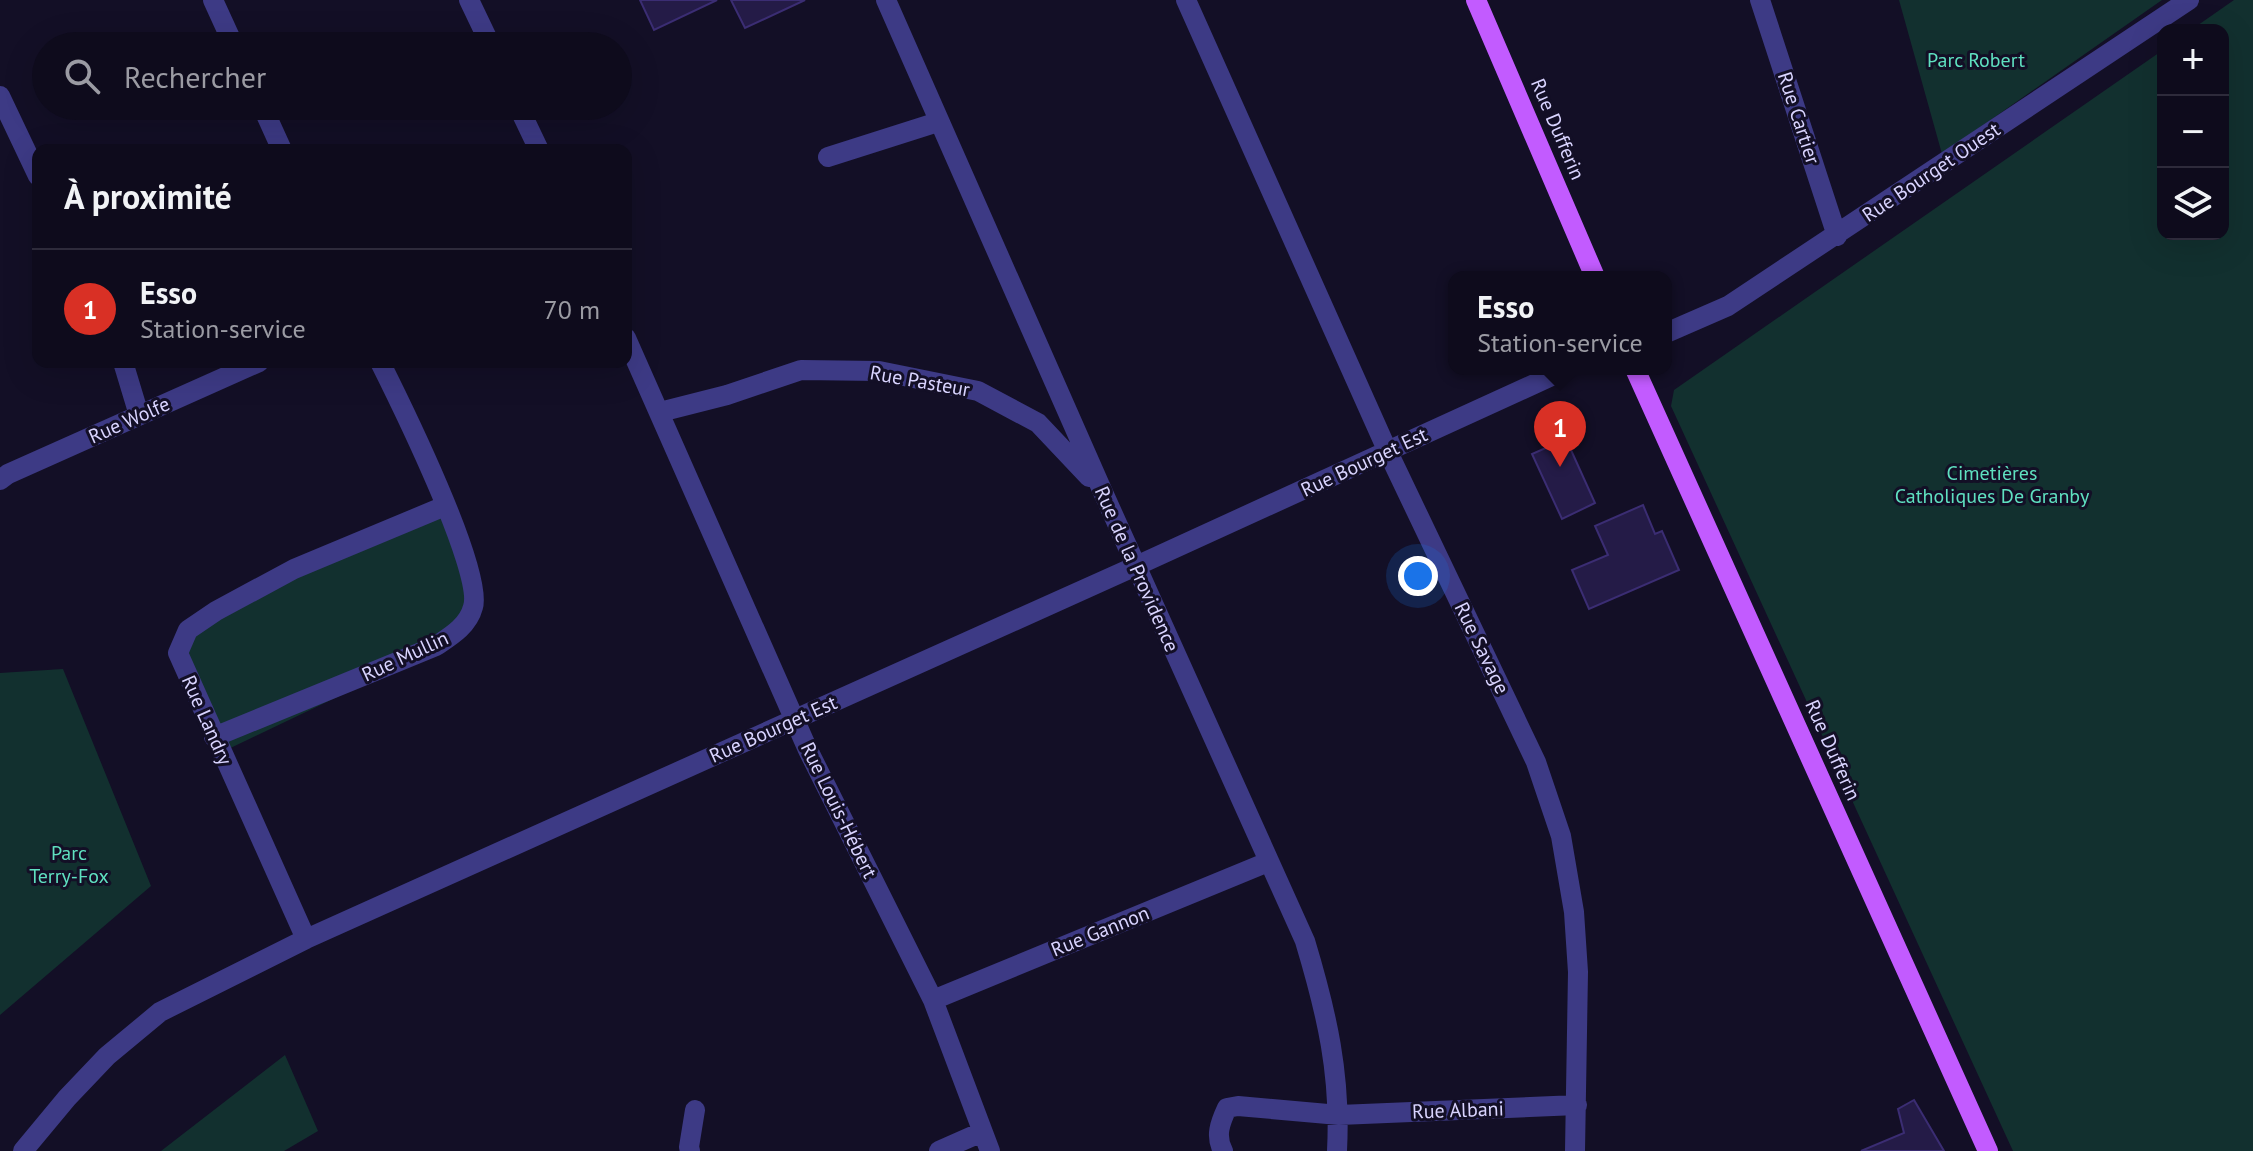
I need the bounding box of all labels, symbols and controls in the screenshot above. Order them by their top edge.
map controls [2157,24,2229,240]
button: + [2157,24,2229,96]
search box [32,32,632,120]
park label: Parc Robert [1927,47,2025,73]
icon: search [60,54,104,98]
text: Rechercher [124,57,266,96]
street label: Rue Cartier [1772,69,1826,168]
street label: Rue Dufferin [1525,74,1591,184]
button: − [2157,96,2229,168]
street label: Rue Bourget Ouest [1857,116,2005,228]
button: layers [2157,168,2229,240]
text: À proximité [64,174,232,218]
popup [1448,271,1672,375]
text: Esso [140,273,197,312]
text: Esso [1477,287,1534,326]
text: 1 [83,293,97,326]
text: 70 m [544,293,600,326]
text: Station-service [140,312,306,345]
text: Station-service [1477,326,1643,359]
street label: Rue Pasteur [868,359,972,403]
street label: Rue Wolfe [84,391,174,449]
pin: 1 [1534,401,1586,467]
street label: Rue Bourget Est [1296,421,1432,503]
park label: Cimetières Catholiques De Granby [1895,460,2090,509]
street label: Rue de la Providence [1089,482,1185,656]
your location [1398,556,1438,596]
street label: Rue Savage [1449,598,1515,698]
street label: Rue Mullin [358,625,452,687]
street label: Rue Landry [176,671,239,770]
street label: Rue Bourget Est [705,689,841,769]
street label: Rue Dufferin [1799,696,1867,804]
street label: Rue Louis-Hébert [795,738,883,883]
park label: Parc Terry-Fox [29,840,109,889]
street label: Rue Gannon [1047,900,1153,962]
street label: Rue Albani [1412,1095,1504,1125]

